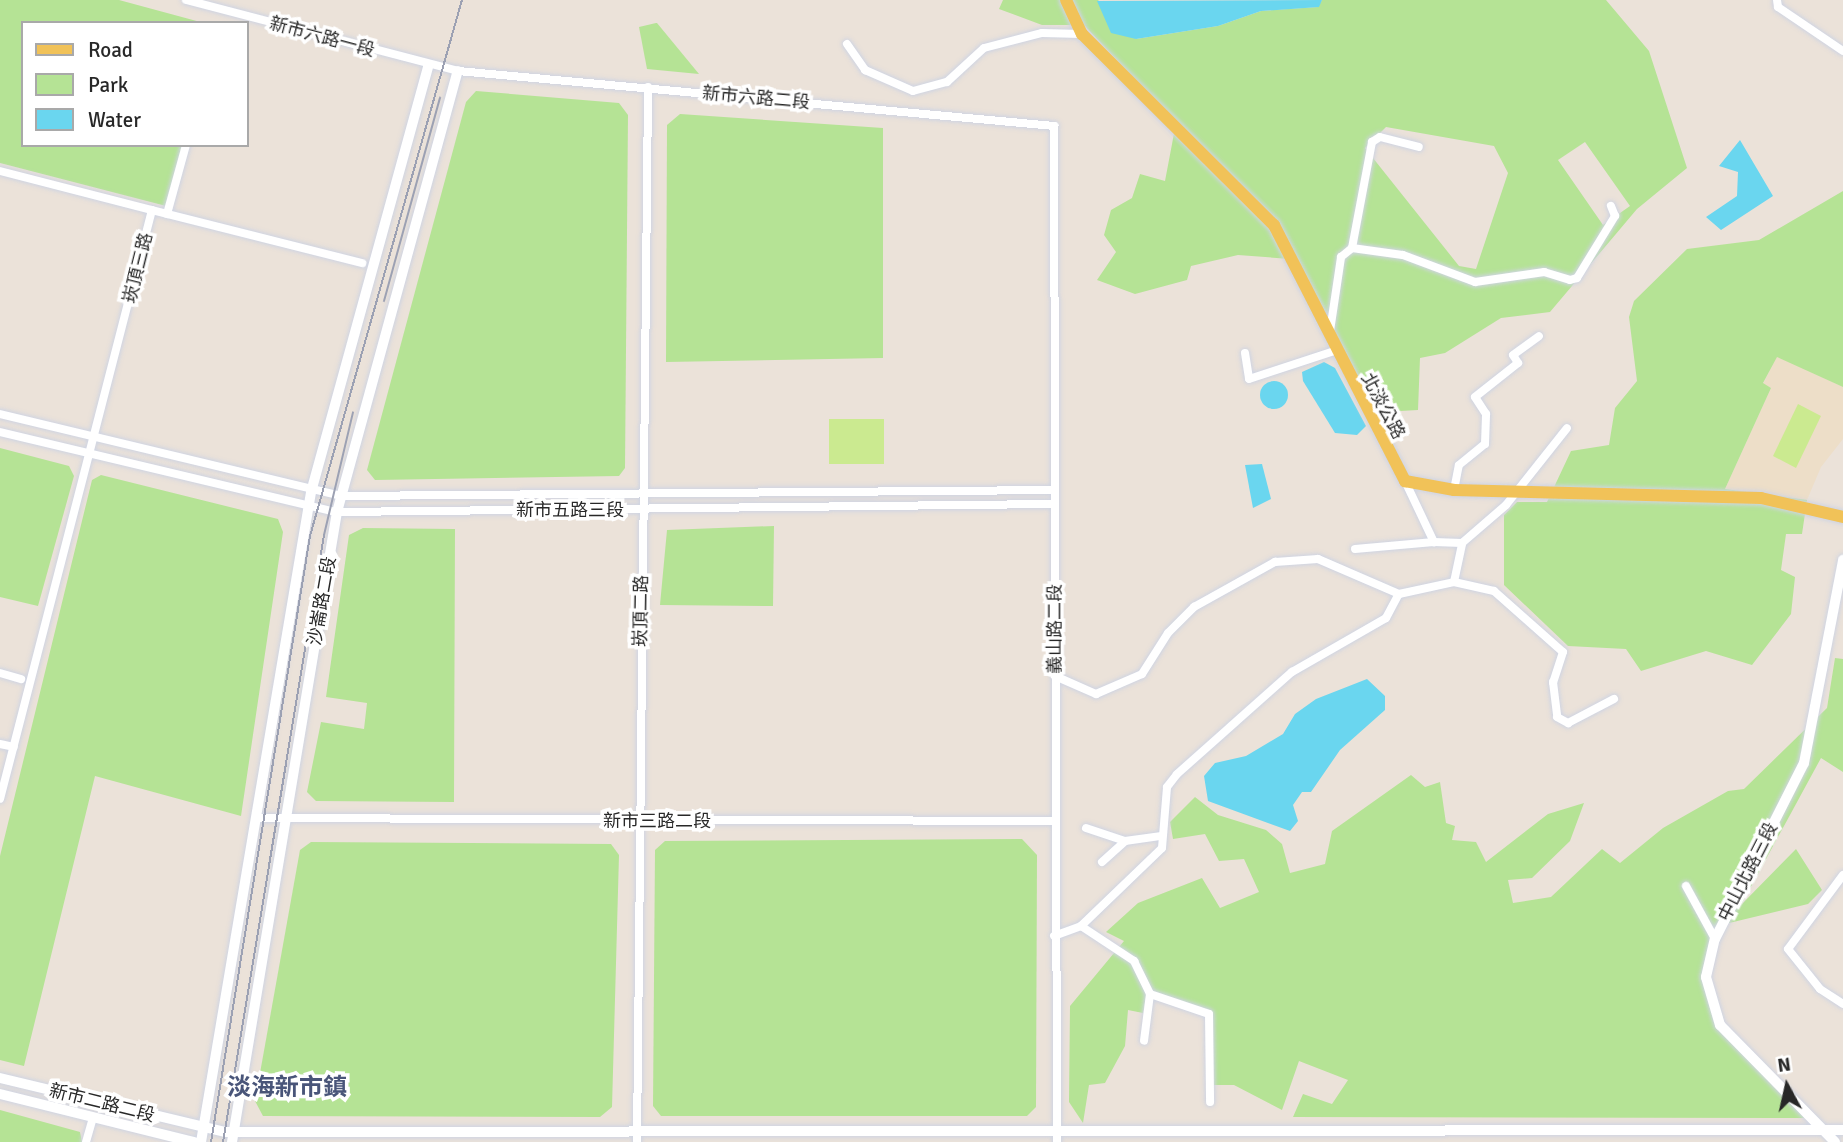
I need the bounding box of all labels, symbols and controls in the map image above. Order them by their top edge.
street label: 新市六路一段 [267,13,377,61]
legend [21,21,248,147]
text: Road [88,37,133,63]
text: Park [88,72,128,98]
street label: 新市六路二段 [701,83,811,113]
text: Water [88,107,141,133]
street label: 崁頂三路 [119,230,157,306]
street label: 北淡公路 [1357,369,1409,443]
street label: 新市五路三段 [516,499,624,521]
street label: 沙崙路二段 [304,555,340,647]
street label: 崁頂二路 [630,575,652,647]
street label: 義山路二段 [1044,584,1066,674]
street label: 新市三路二段 [603,810,711,832]
street label: 中山北路三段 [1714,819,1782,925]
north arrow [1752,1051,1822,1121]
text: N [1776,1052,1792,1078]
district label: 淡海新市鎮 [227,1074,347,1102]
street label: 新市二路二段 [47,1079,157,1127]

